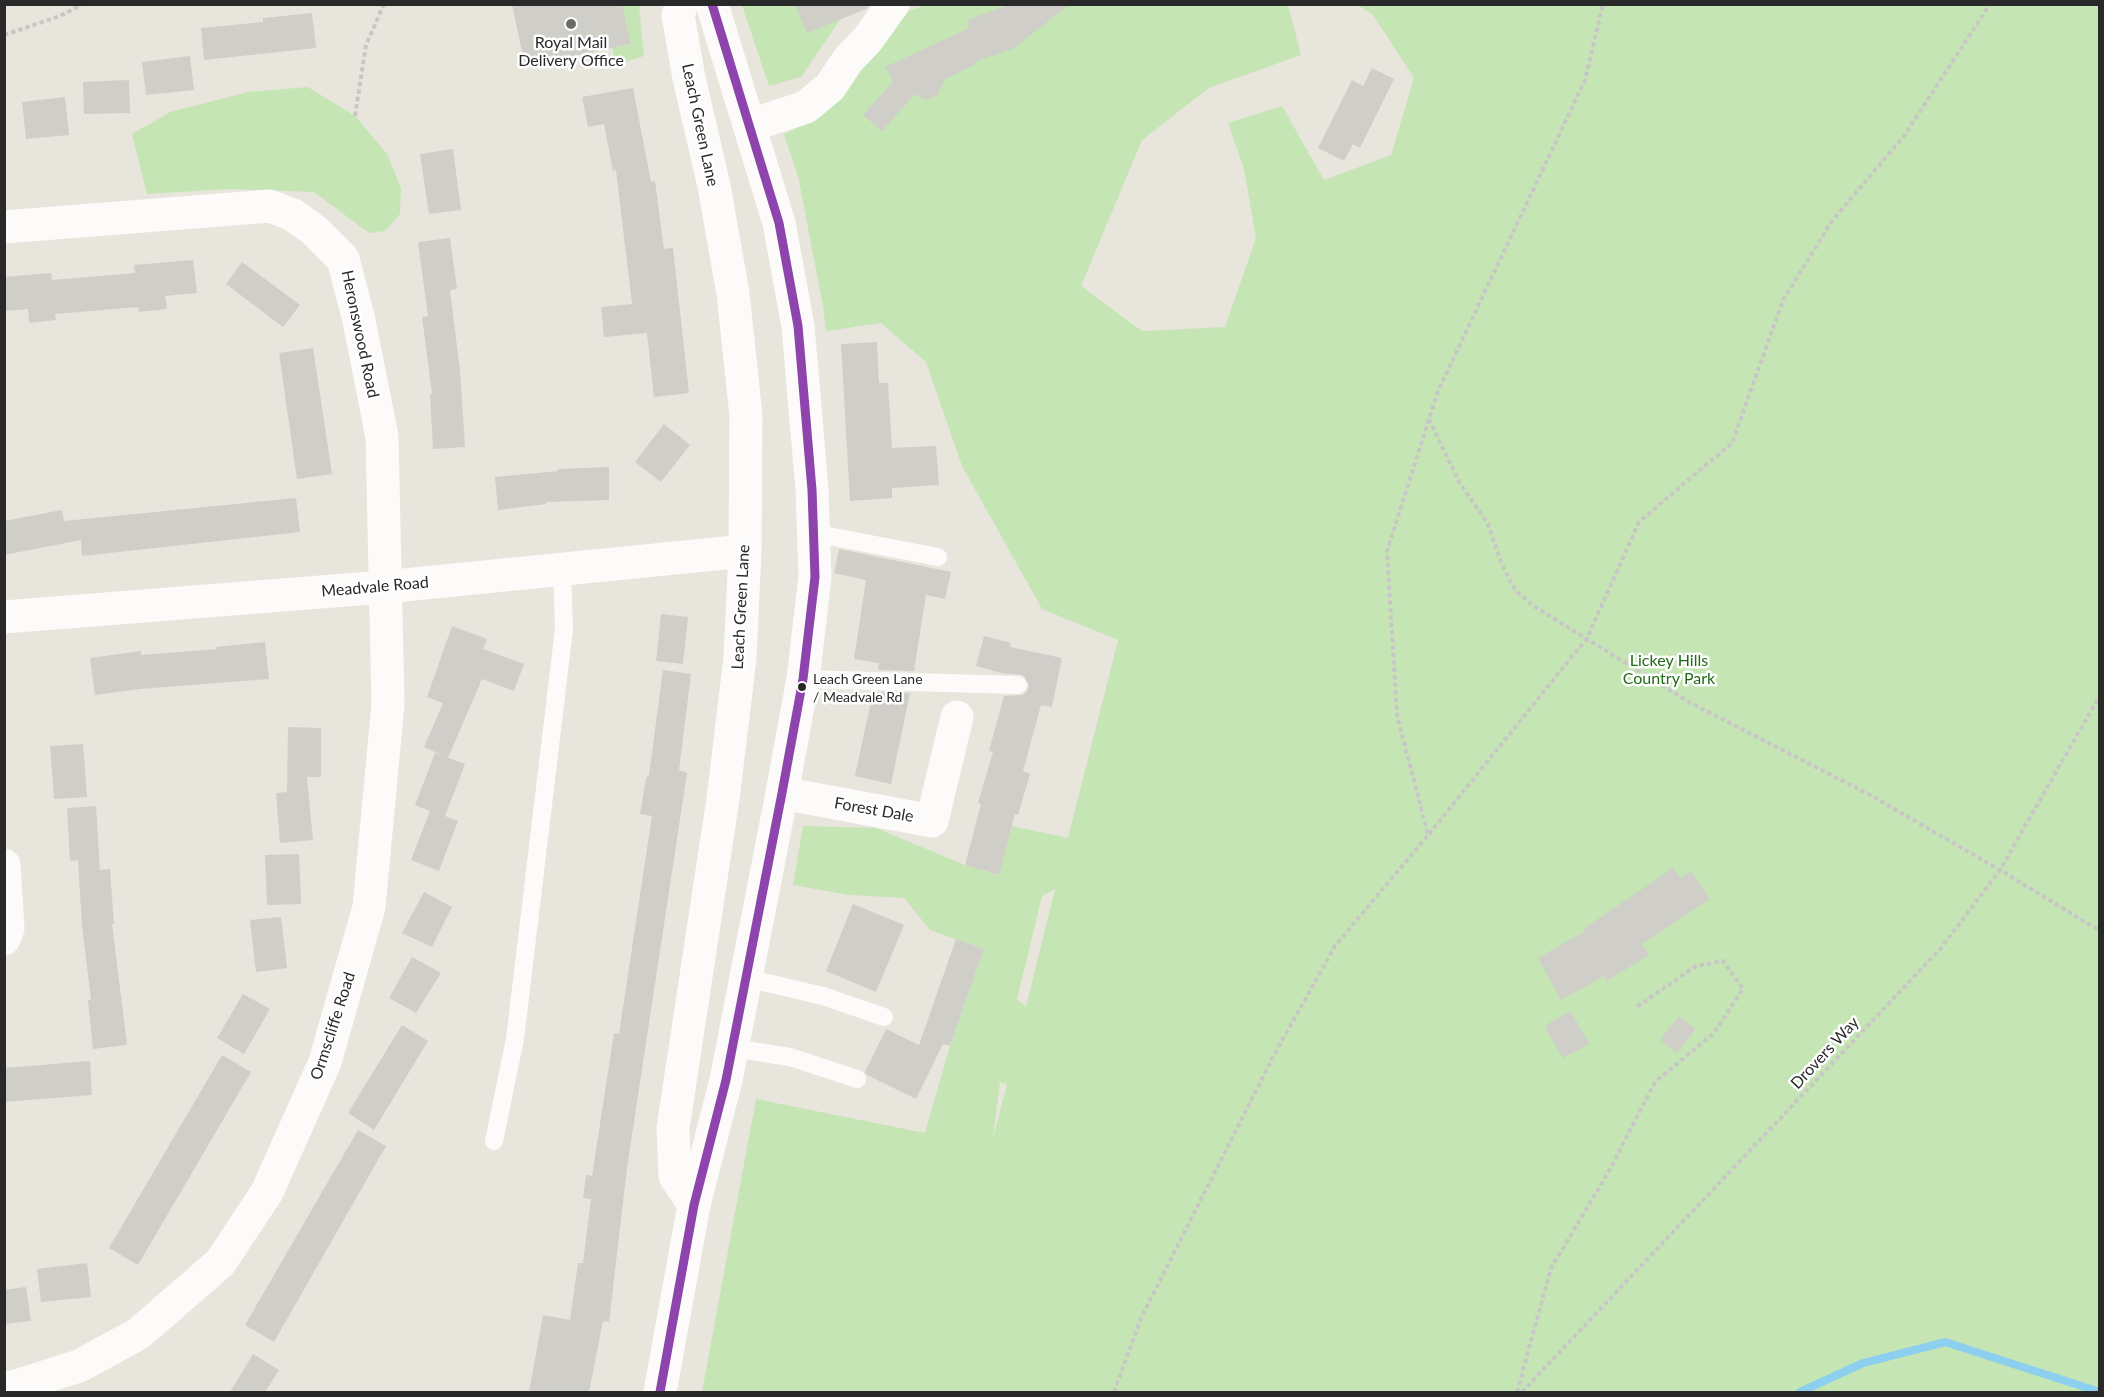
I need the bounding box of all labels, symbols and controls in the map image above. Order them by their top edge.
marker: Royal Mail Delivery Office [564,17,578,31]
place label: Royal Mail Delivery Office [518,33,624,71]
street label: Leach Green Lane [678,62,722,188]
street label: Heronswood Road [337,268,383,400]
street label: Leach Green Lane [728,544,754,670]
street label: Meadvale Road [320,573,430,601]
park label: Lickey Hills Country Park [1623,651,1715,689]
place label: Leach Green Lane / Meadvale Rd [813,671,923,704]
marker: Leach Green Lane / Meadvale Rd [796,681,808,693]
street label: Forest Dale [833,794,915,826]
street label: Ormscliffe Road [307,970,359,1082]
street label: Drovers Way [1787,1013,1863,1093]

